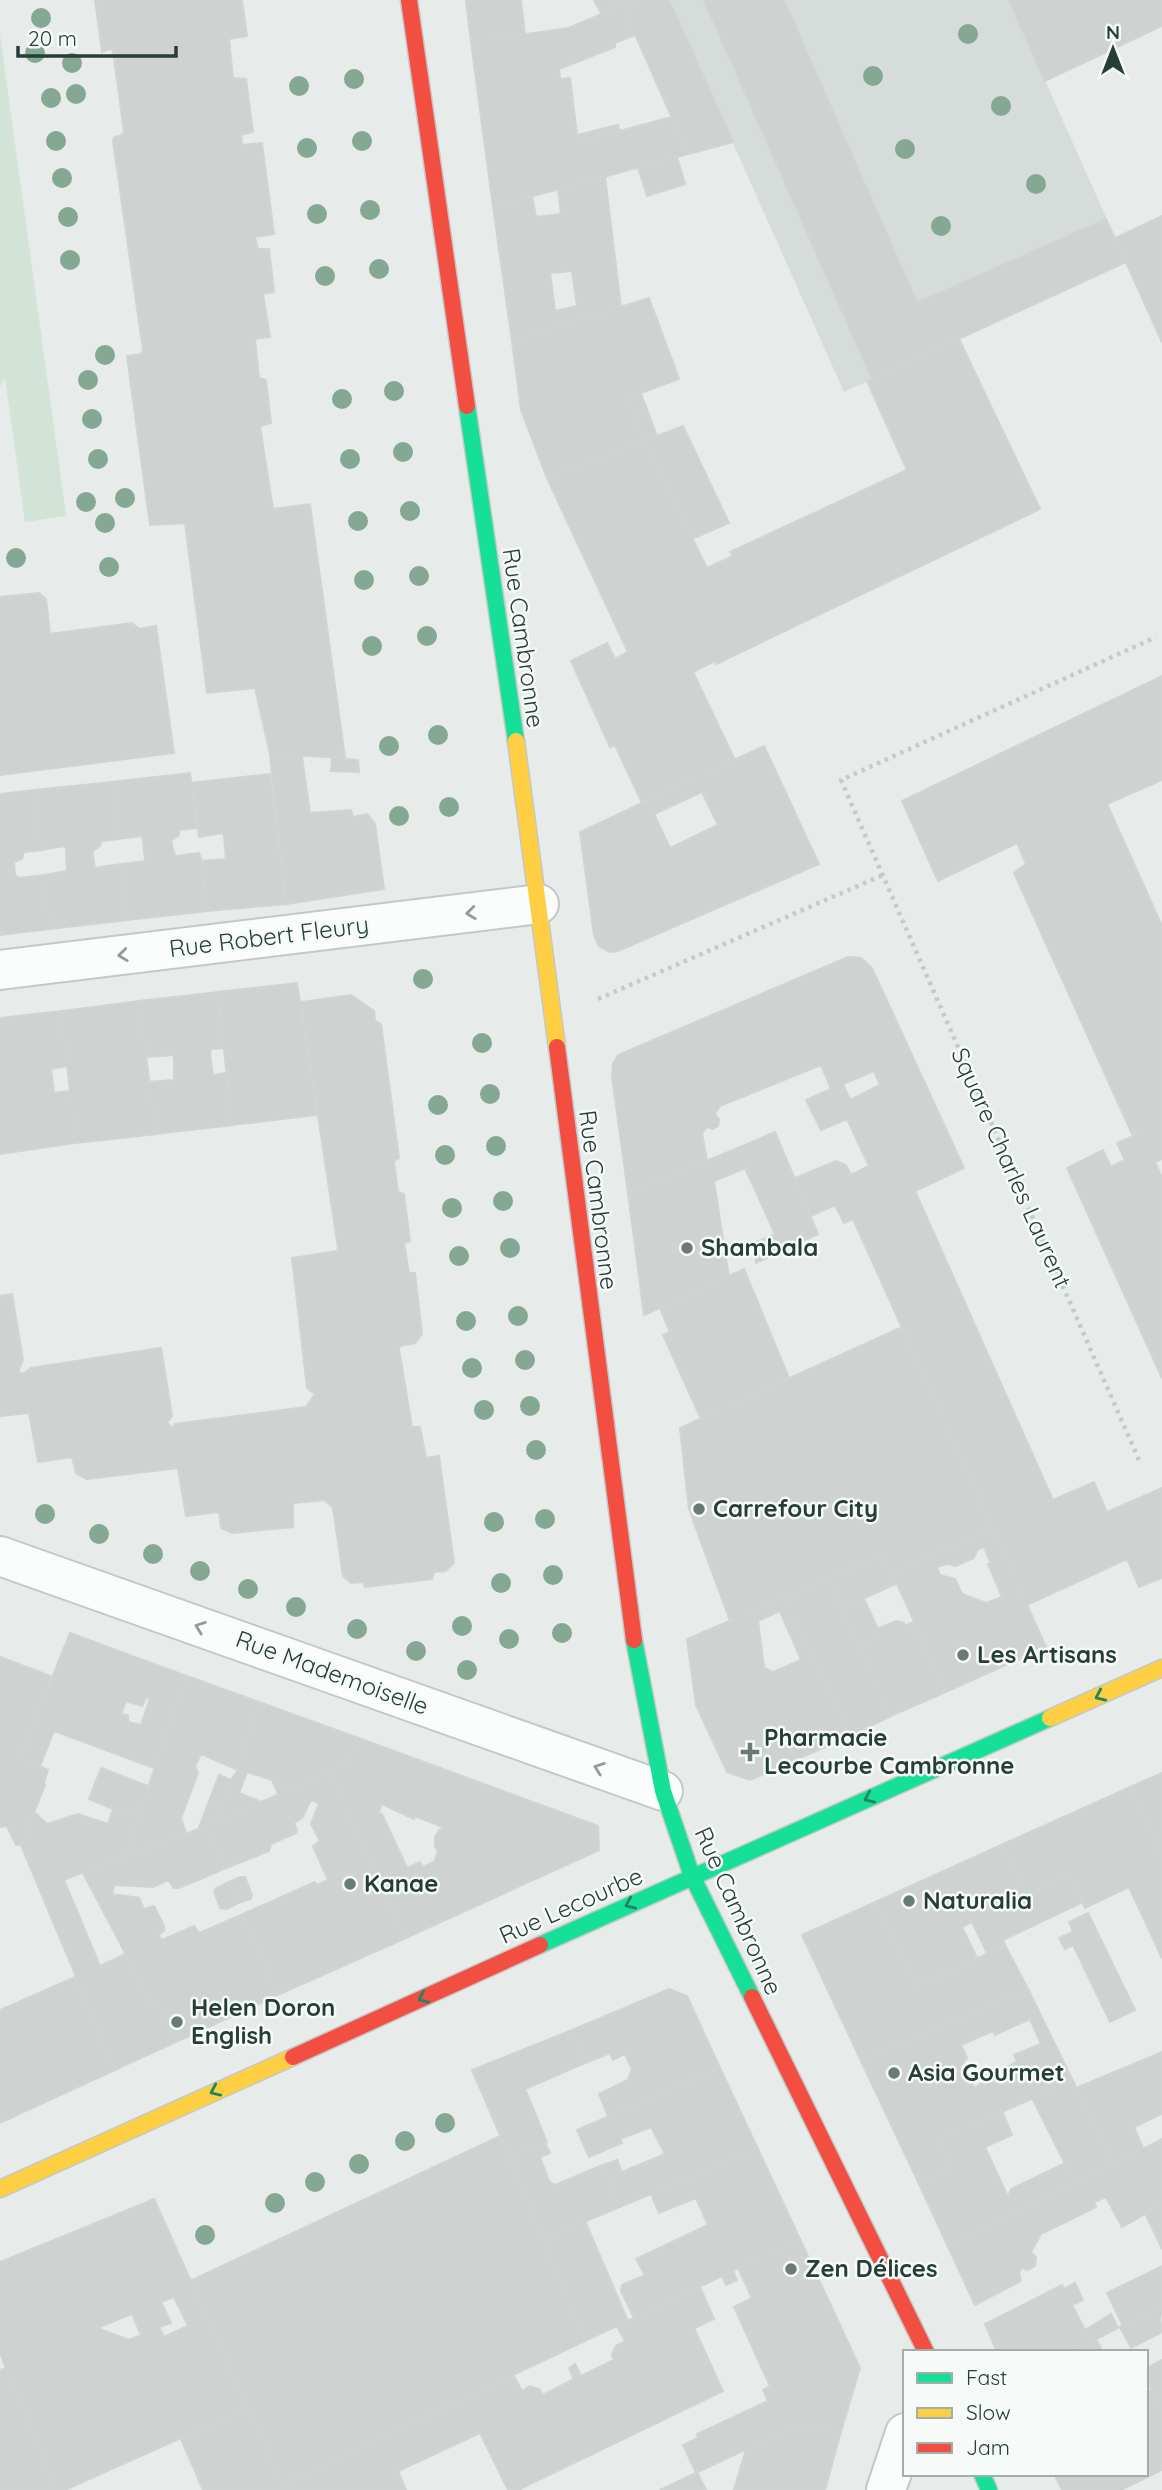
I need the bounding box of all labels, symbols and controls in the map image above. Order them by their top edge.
scale bar [18,14,175,58]
north arrow [1078,14,1148,84]
text: N [1106,20,1120,44]
text: 20 m [28,25,77,51]
street label: Rue Cambronne [497,546,551,729]
one-way arrow [465,905,476,920]
street label: Rue Robert Fleury [167,909,370,963]
one-way arrow [118,948,129,963]
street label: Square Charles Laurent [945,1043,1078,1292]
street label: Rue Cambronne [573,1108,625,1291]
place label: Shambala [701,1232,818,1262]
marker: Shambala [679,1240,695,1256]
place label: Carrefour City [713,1493,878,1523]
marker: Carrefour City [691,1501,707,1517]
one-way arrow [194,1621,206,1635]
street label: Rue Mademoiselle [232,1623,433,1721]
place label: Les Artisans [977,1639,1117,1669]
marker: Les Artisans [955,1647,971,1663]
one-way arrow [1094,1688,1107,1702]
place label: Pharmacie Lecourbe Cambronne [764,1722,1015,1780]
marker: Pharmacie Lecourbe Cambronne [742,1744,758,1760]
one-way arrow [593,1762,605,1776]
one-way arrow [864,1790,876,1804]
street label: Rue Cambronne [688,1822,789,1999]
street label: Rue Lecourbe [494,1860,647,1950]
place label: Kanae [364,1868,438,1898]
marker: Kanae [342,1876,358,1892]
place label: Naturalia [923,1885,1032,1915]
marker: Naturalia [901,1893,917,1909]
one-way arrow [625,1896,637,1910]
one-way arrow [417,1990,430,2004]
place label: Helen Doron English [191,1992,335,2050]
marker: Helen Doron English [169,2014,185,2030]
place label: Asia Gourmet [908,2057,1065,2087]
marker: Asia Gourmet [886,2065,902,2081]
one-way arrow [210,2083,222,2097]
place label: Zen Délices [805,2253,937,2283]
marker: Zen Délices [783,2261,799,2277]
legend [903,2350,1148,2476]
text: Fast [966,2364,1007,2390]
text: Slow [966,2399,1011,2425]
text: Jam [966,2434,1010,2460]

